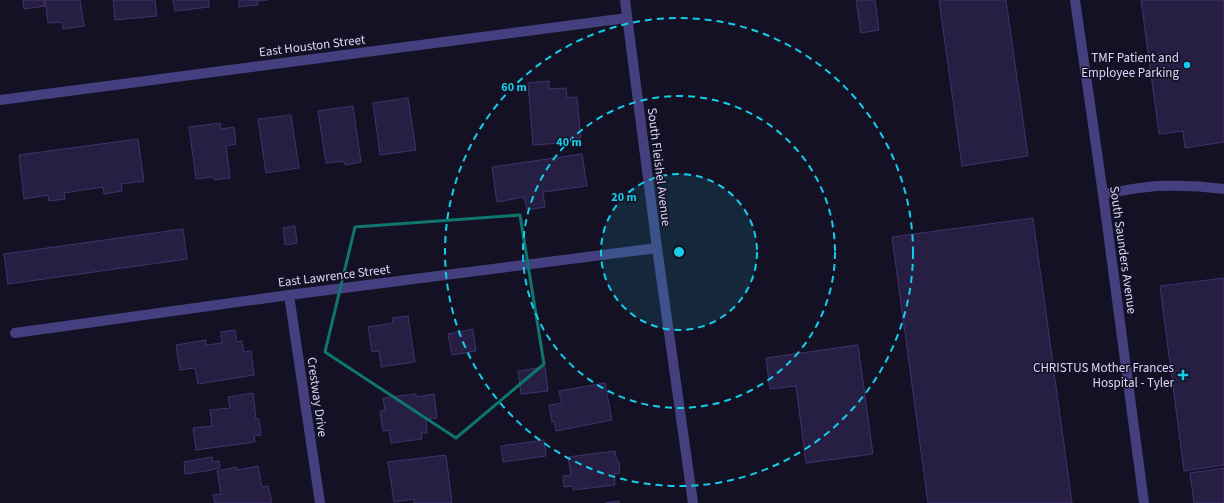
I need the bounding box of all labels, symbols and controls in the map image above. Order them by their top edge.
street label: East Houston Street [258,30,367,61]
place label: TMF Patient and Employee Parking [1081,49,1179,82]
marker: TMF Patient and Employee Parking [1182,60,1192,70]
text: 60 m [501,79,527,96]
street label: South Fleishel Avenue [643,107,675,227]
text: 40 m [556,134,582,151]
street label: South Saunders Avenue [1105,185,1141,315]
text: 20 m [611,189,637,206]
centre of rings [672,245,686,259]
street label: East Lawrence Street [277,260,392,292]
street label: Crestway Drive [302,356,332,438]
place label: CHRISTUS Mother Frances Hospital - Tyler [1033,359,1175,392]
marker: CHRISTUS Mother Frances Hospital - Tyler [1177,369,1189,381]

